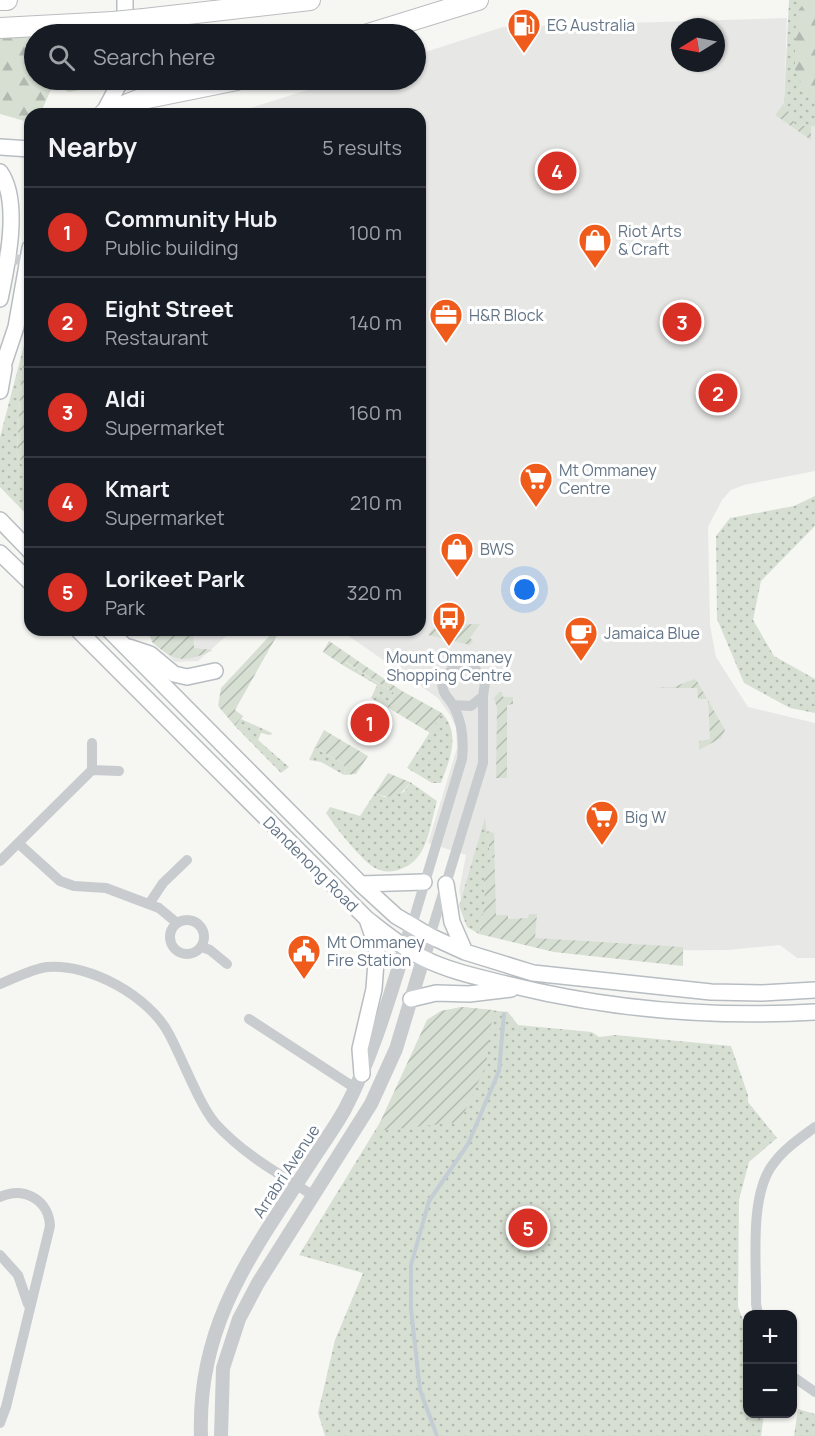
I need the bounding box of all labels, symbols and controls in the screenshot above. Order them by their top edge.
fuel station icon: EG Australia [506,7,542,54]
place label: EG Australia [547,14,635,36]
north arrow [671,18,725,72]
search box [24,24,426,90]
icon: search [45,41,78,74]
text: Search here [93,42,215,72]
text: Nearby [48,129,137,165]
text: 5 results [322,134,402,161]
pin: 4 [538,148,576,194]
text: Community Hub [105,204,277,234]
text: 1 [63,219,72,246]
text: 100 m [349,219,402,246]
place label: Riot Arts & Craft [618,220,682,260]
shop icon: Riot Arts & Craft [577,222,613,269]
text: Public building [105,234,239,261]
text: Eight Street [105,294,234,324]
office icon: H&R Block [428,297,464,344]
pin: 3 [662,300,702,344]
place label: H&R Block [469,304,545,326]
text: 2 [62,309,73,336]
text: 140 m [349,309,402,336]
text: Restaurant [105,324,209,351]
pin: 2 [698,370,738,416]
text: Aldi [105,384,146,414]
text: 3 [62,399,73,426]
text: 160 m [349,399,402,426]
text: Supermarket [105,414,225,441]
place label: Mt Ommaney Centre [559,459,657,499]
supermarket icon: Mt Ommaney Centre [518,461,554,508]
text: Kmart [105,474,170,504]
text: 4 [61,489,74,516]
text: 210 m [350,489,402,516]
text: Supermarket [105,504,225,531]
shop icon: BWS [439,531,475,578]
place label: BWS [480,538,514,560]
text: Lorikeet Park [105,564,244,594]
your location [510,575,539,604]
text: 5 [62,579,73,606]
text: 320 m [346,579,402,606]
text: Park [105,594,145,621]
bus stop icon: Mount Ommaney Shopping Centre [431,600,467,647]
cafe icon: Jamaica Blue [563,615,599,662]
place label: Jamaica Blue [604,622,700,644]
place label: Mount Ommaney Shopping Centre [386,646,513,686]
pin: 1 [350,700,389,746]
supermarket icon: Big W [584,799,620,846]
place label: Big W [625,806,666,828]
street label: Dandenong Road [258,811,364,917]
place label: Mt Ommaney Fire Station [327,931,425,971]
public building icon: Mt Ommaney Fire Station [286,933,322,980]
street label: Arrabri Avenue [248,1120,324,1222]
pin: 5 [508,1206,548,1250]
map controls [743,1310,797,1418]
button: + [743,1310,797,1364]
button: − [743,1364,797,1418]

